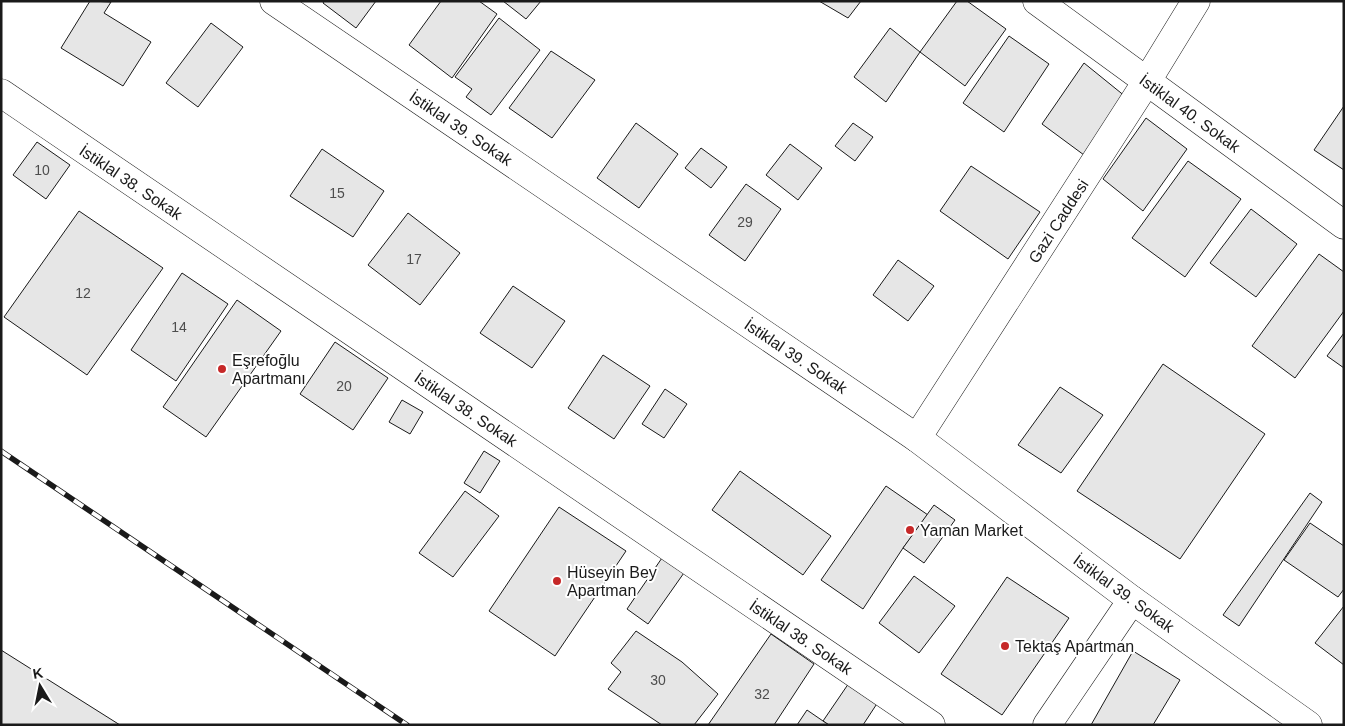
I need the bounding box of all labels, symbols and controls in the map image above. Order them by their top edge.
street label: İstiklal 40. Sokak [1136,70,1245,156]
street label: İstiklal 39. Sokak [406,87,517,170]
street label: İstiklal 38. Sokak [76,141,187,224]
house number: 10 [34,162,50,178]
street label: Gazi Caddesi [1025,176,1092,266]
house number: 15 [329,185,345,201]
house number: 29 [737,214,753,230]
house number: 17 [406,251,422,267]
house number: 12 [75,285,91,301]
street label: İstiklal 39. Sokak [741,315,852,398]
house number: 14 [171,319,187,335]
place label: Eşrefoğlu Apartmanı [232,352,306,387]
marker: Eşrefoğlu Apartmanı [216,363,228,375]
street label: İstiklal 38. Sokak [411,368,522,451]
house number: 20 [336,378,352,394]
place label: Yaman Market [920,522,1023,539]
marker: Yaman Market [904,524,916,536]
street label: İstiklal 39. Sokak [1070,550,1179,636]
place label: Hüseyin Bey Apartman [567,564,657,599]
marker: Hüseyin Bey Apartman [551,575,563,587]
street label: İstiklal 38. Sokak [746,596,857,679]
place label: Tektaş Apartman [1015,638,1134,655]
marker: Tektaş Apartman [999,640,1011,652]
north arrow [15,661,65,711]
text: K [31,664,44,682]
house number: 30 [650,672,666,688]
house number: 32 [754,686,770,702]

